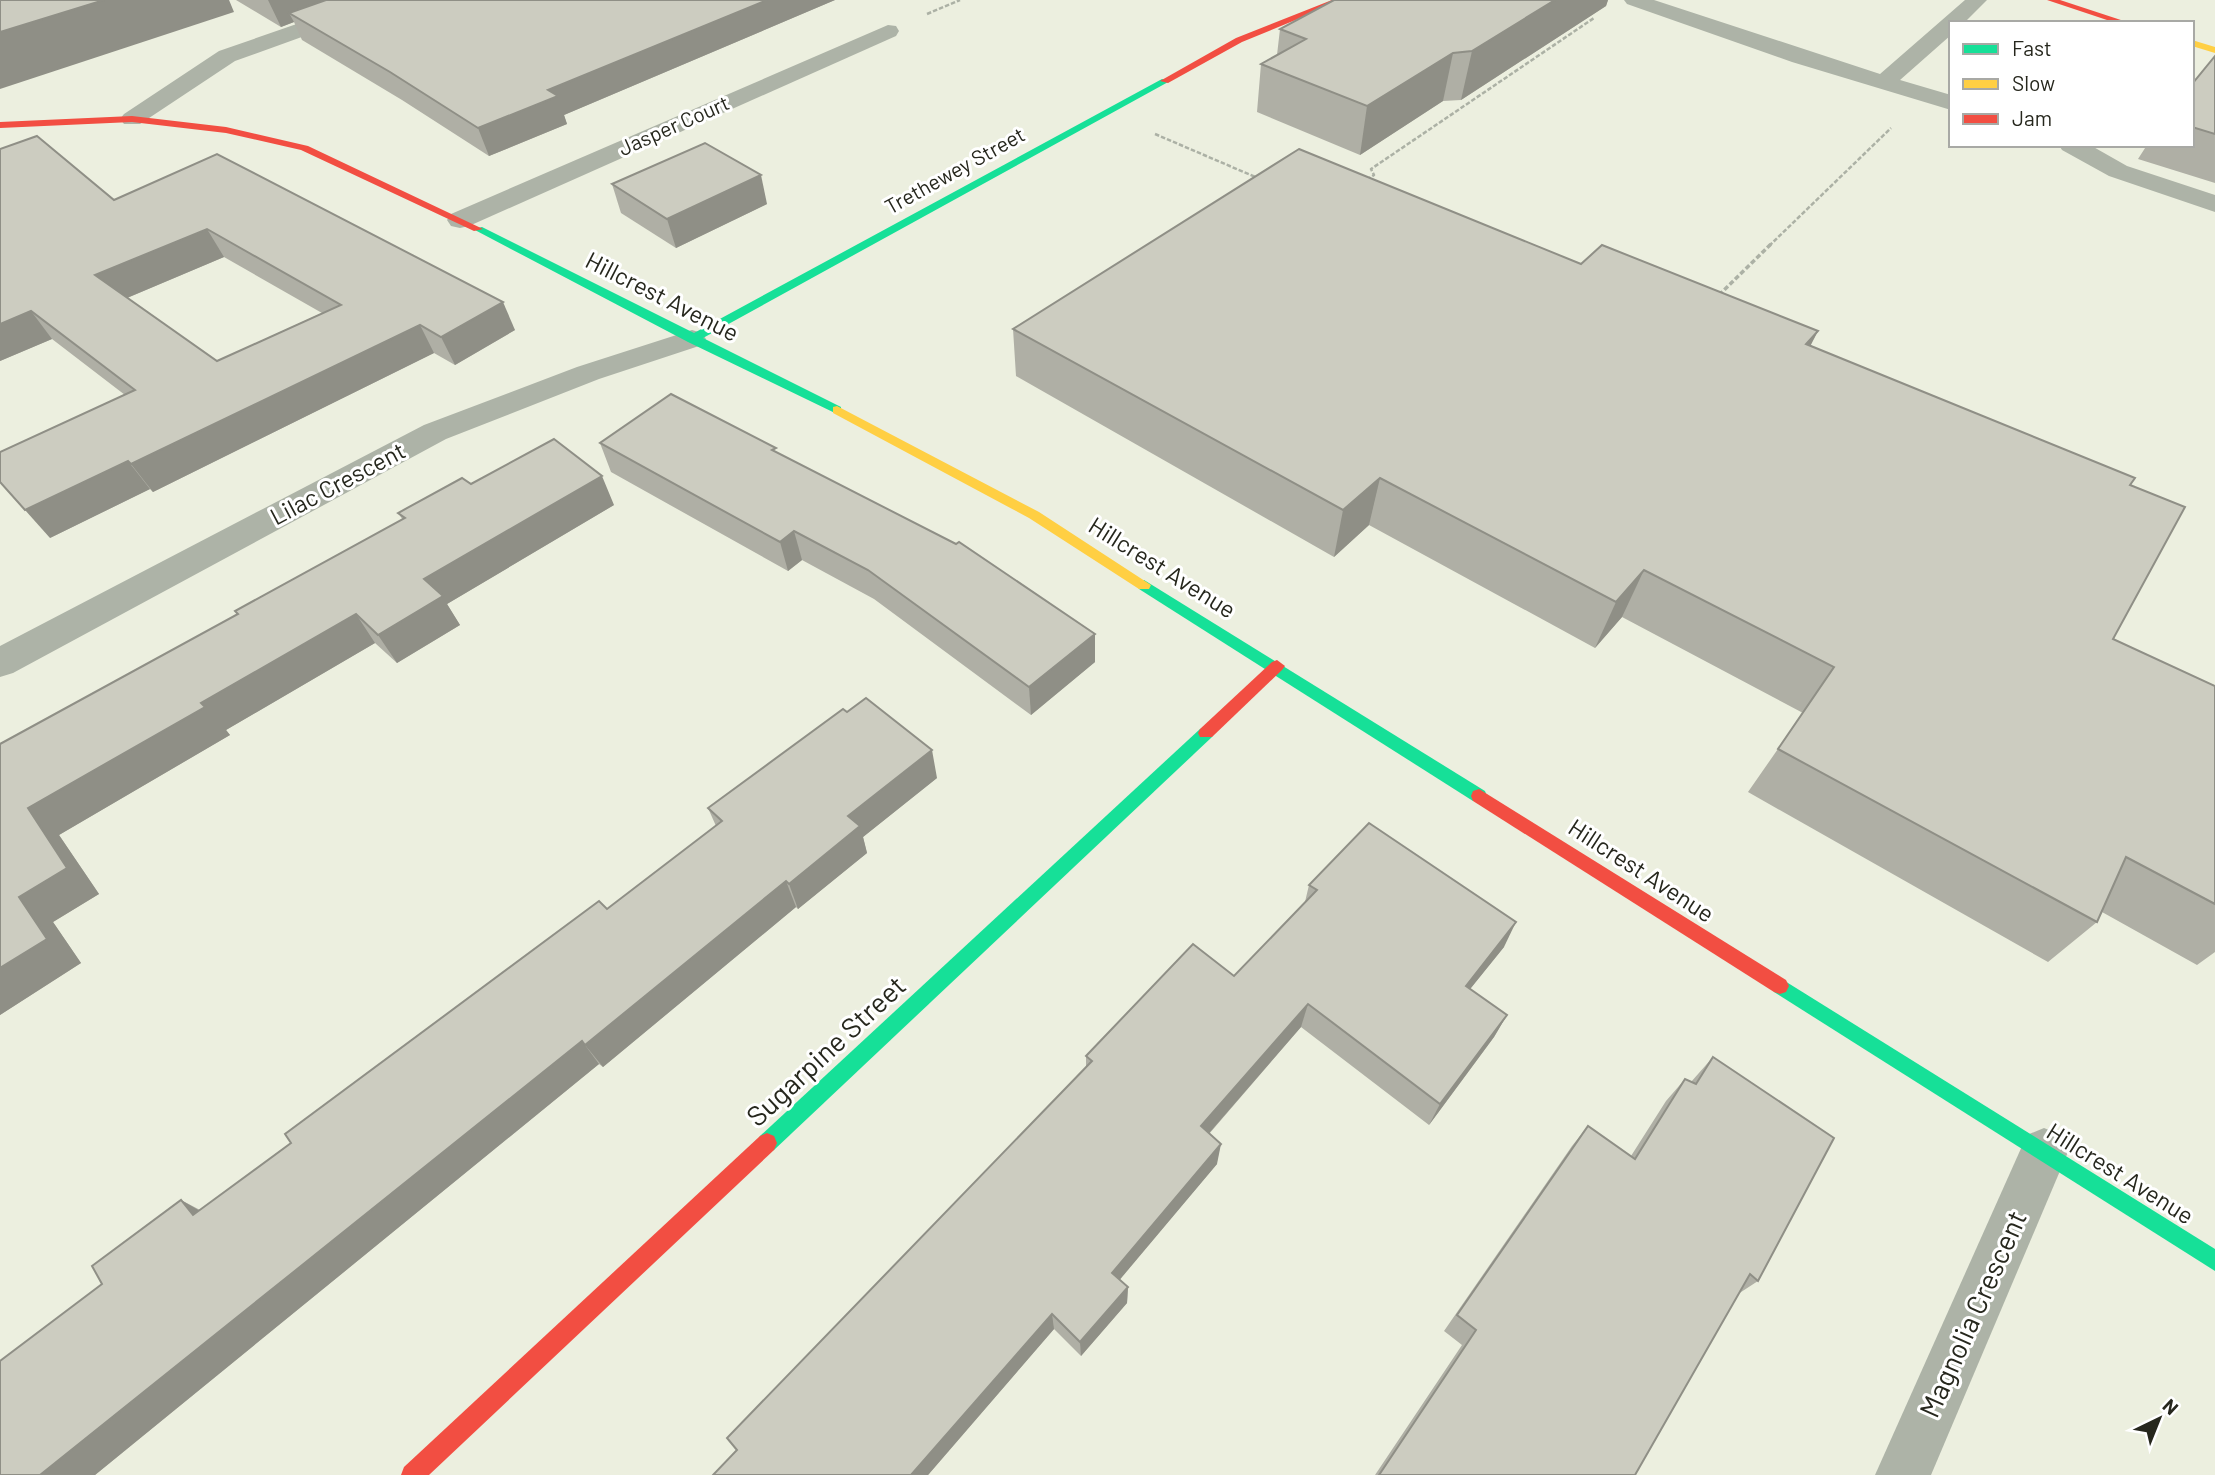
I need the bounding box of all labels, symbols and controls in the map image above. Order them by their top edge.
legend [1949,21,2194,147]
text: Fast [2012,35,2052,60]
text: Slow [2012,70,2055,95]
street label: Jasper Court [614,89,733,160]
text: Jam [2012,105,2052,130]
street label: Trethewey Street [880,121,1029,218]
street label: Hillcrest Avenue [581,245,744,347]
street label: Lilac Crescent [265,435,410,530]
street label: Hillcrest Avenue [1084,510,1242,624]
street label: Hillcrest Avenue [1564,812,1720,928]
street label: Sugarpine Street [739,968,912,1133]
street label: Hillcrest Avenue [2042,1116,2200,1230]
street label: Magnolia Crescent [1911,1205,2033,1422]
north arrow [2124,1384,2194,1454]
text: N [2158,1393,2183,1419]

